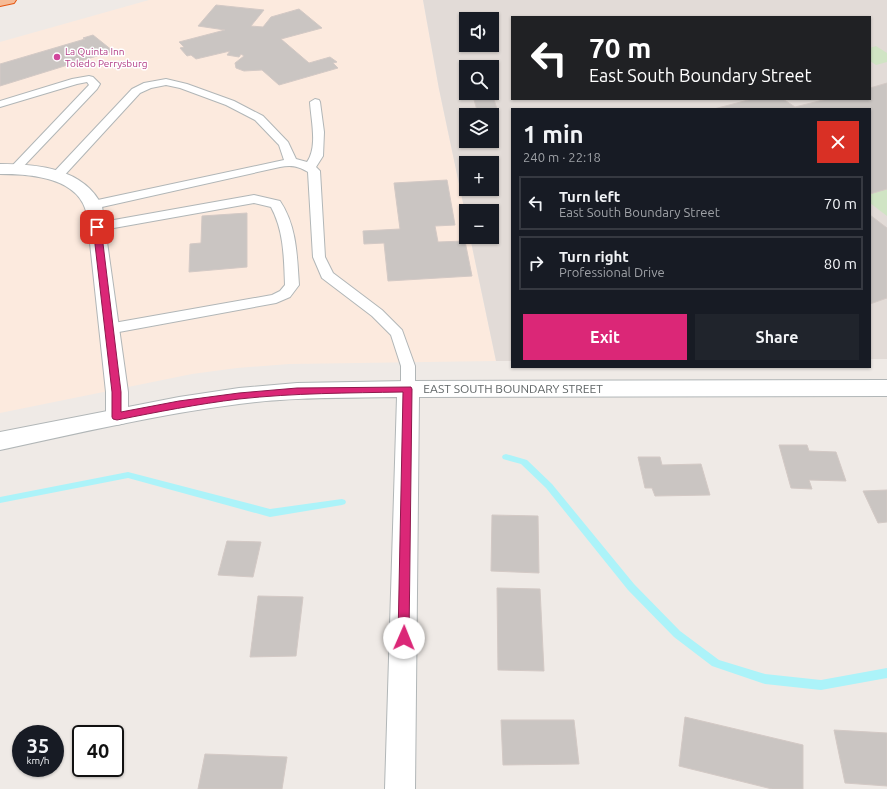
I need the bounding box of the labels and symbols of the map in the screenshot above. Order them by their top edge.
place label: La Quinta Inn Toledo Perrysburg [65,46,147,69]
marker: La Quinta Inn Toledo Perrysburg [52,52,62,62]
pin [80,210,114,244]
street label: EAST SOUTH BOUNDARY STREET [423,382,603,395]
position arrow [383,617,425,659]
speed limit sign: 40 [72,725,124,777]

